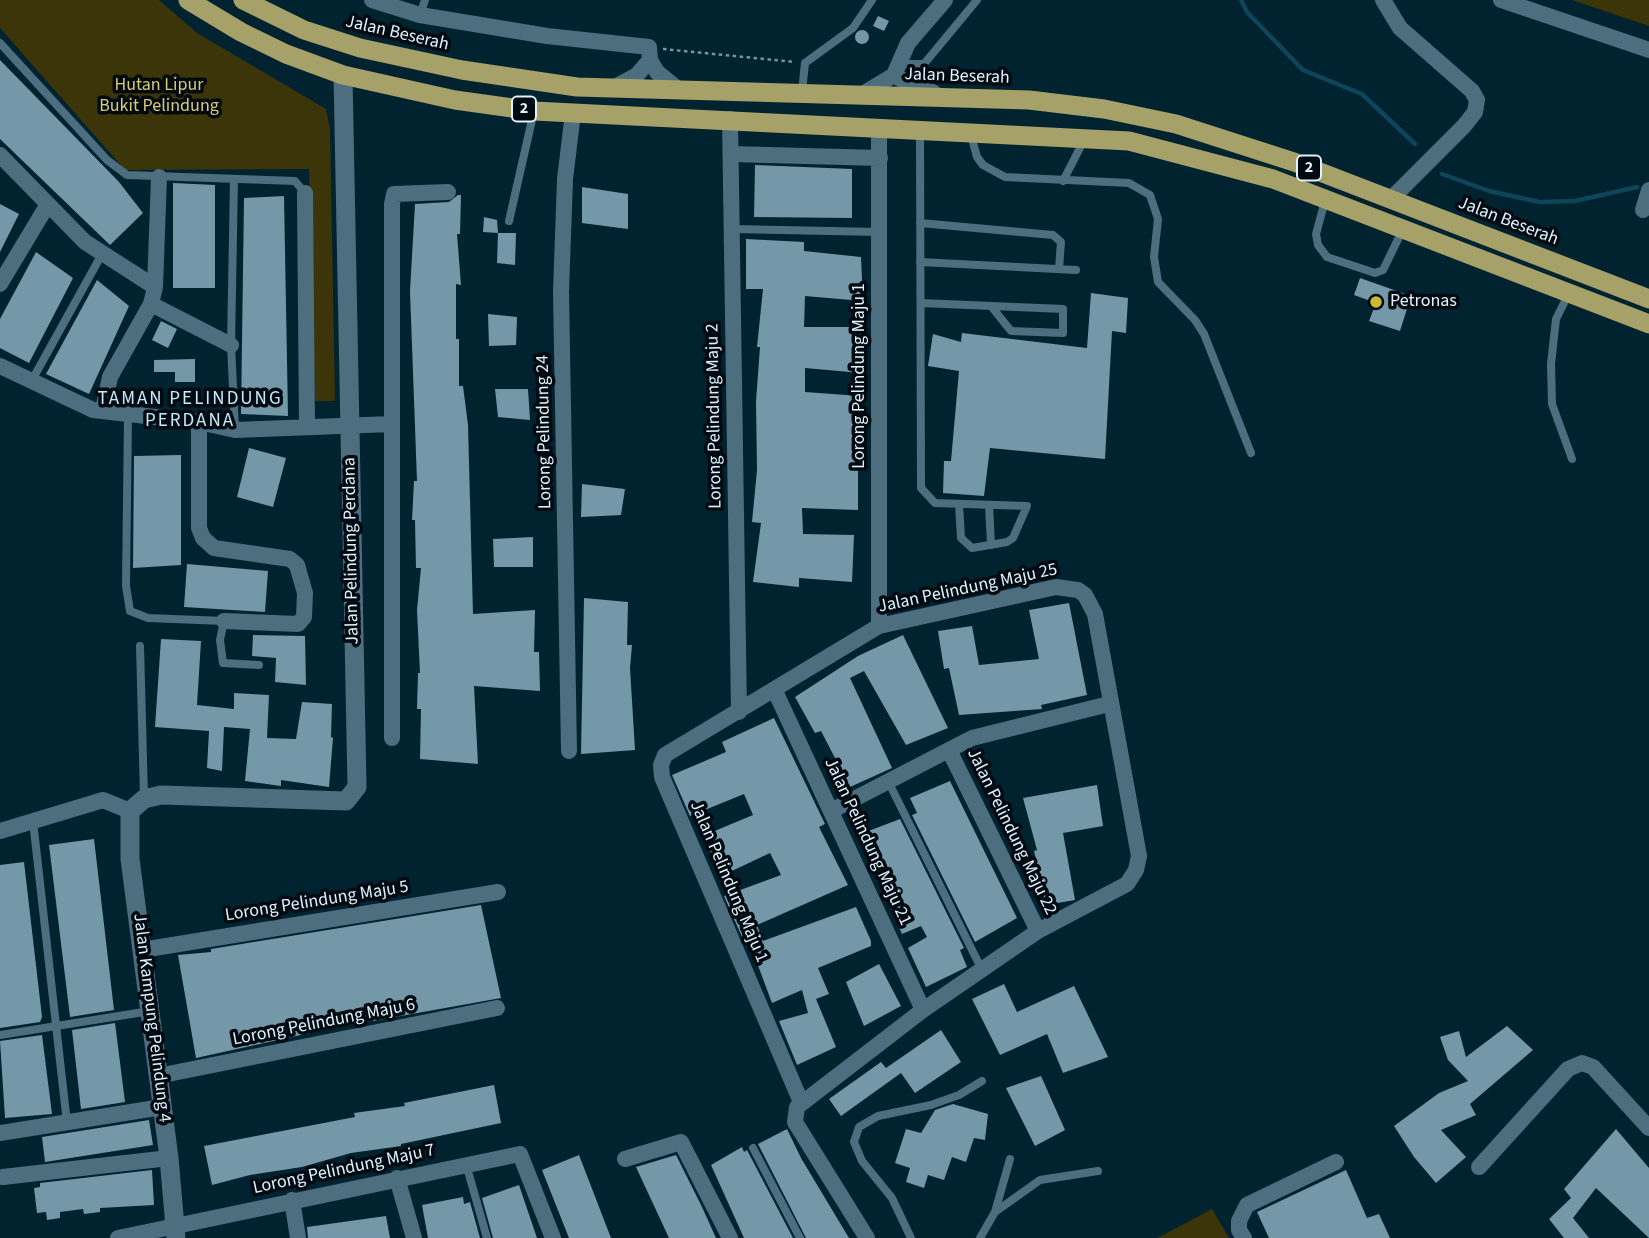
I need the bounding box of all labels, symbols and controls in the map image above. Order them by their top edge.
street label: Jalan Beserah [343,12,451,56]
street label: Jalan Beserah [904,64,1010,90]
park label: Hutan Lipur Bukit Pelindung [99,75,219,118]
road number: 2 [512,96,536,122]
road number: 2 [1297,156,1321,180]
street label: Jalan Beserah [1455,193,1561,251]
street label: Lorong Pelindung Maju 1 [849,283,871,469]
place label: Petronas [1390,291,1457,313]
marker: Petronas [1368,294,1384,310]
street label: Lorong Pelindung Maju 2 [703,323,727,509]
street label: Lorong Pelindung 24 [533,355,557,509]
district label: TAMAN PELINDUNG PERDANA [99,389,281,433]
street label: Jalan Pelindung Perdana [340,457,364,645]
street label: Jalan Pelindung Maju 25 [876,559,1060,619]
street label: Jalan Pelindung Maju 22 [961,745,1061,919]
street label: Jalan Pelindung Maju 21 [819,755,915,929]
street label: Jalan Pelindung Maju 1 [684,798,772,966]
street label: Lorong Pelindung Maju 5 [224,877,410,927]
street label: Jalan Kampung Pelindung 4 [127,912,175,1124]
street label: Lorong Pelindung Maju 6 [231,995,417,1051]
street label: Lorong Pelindung Maju 7 [251,1140,437,1200]

